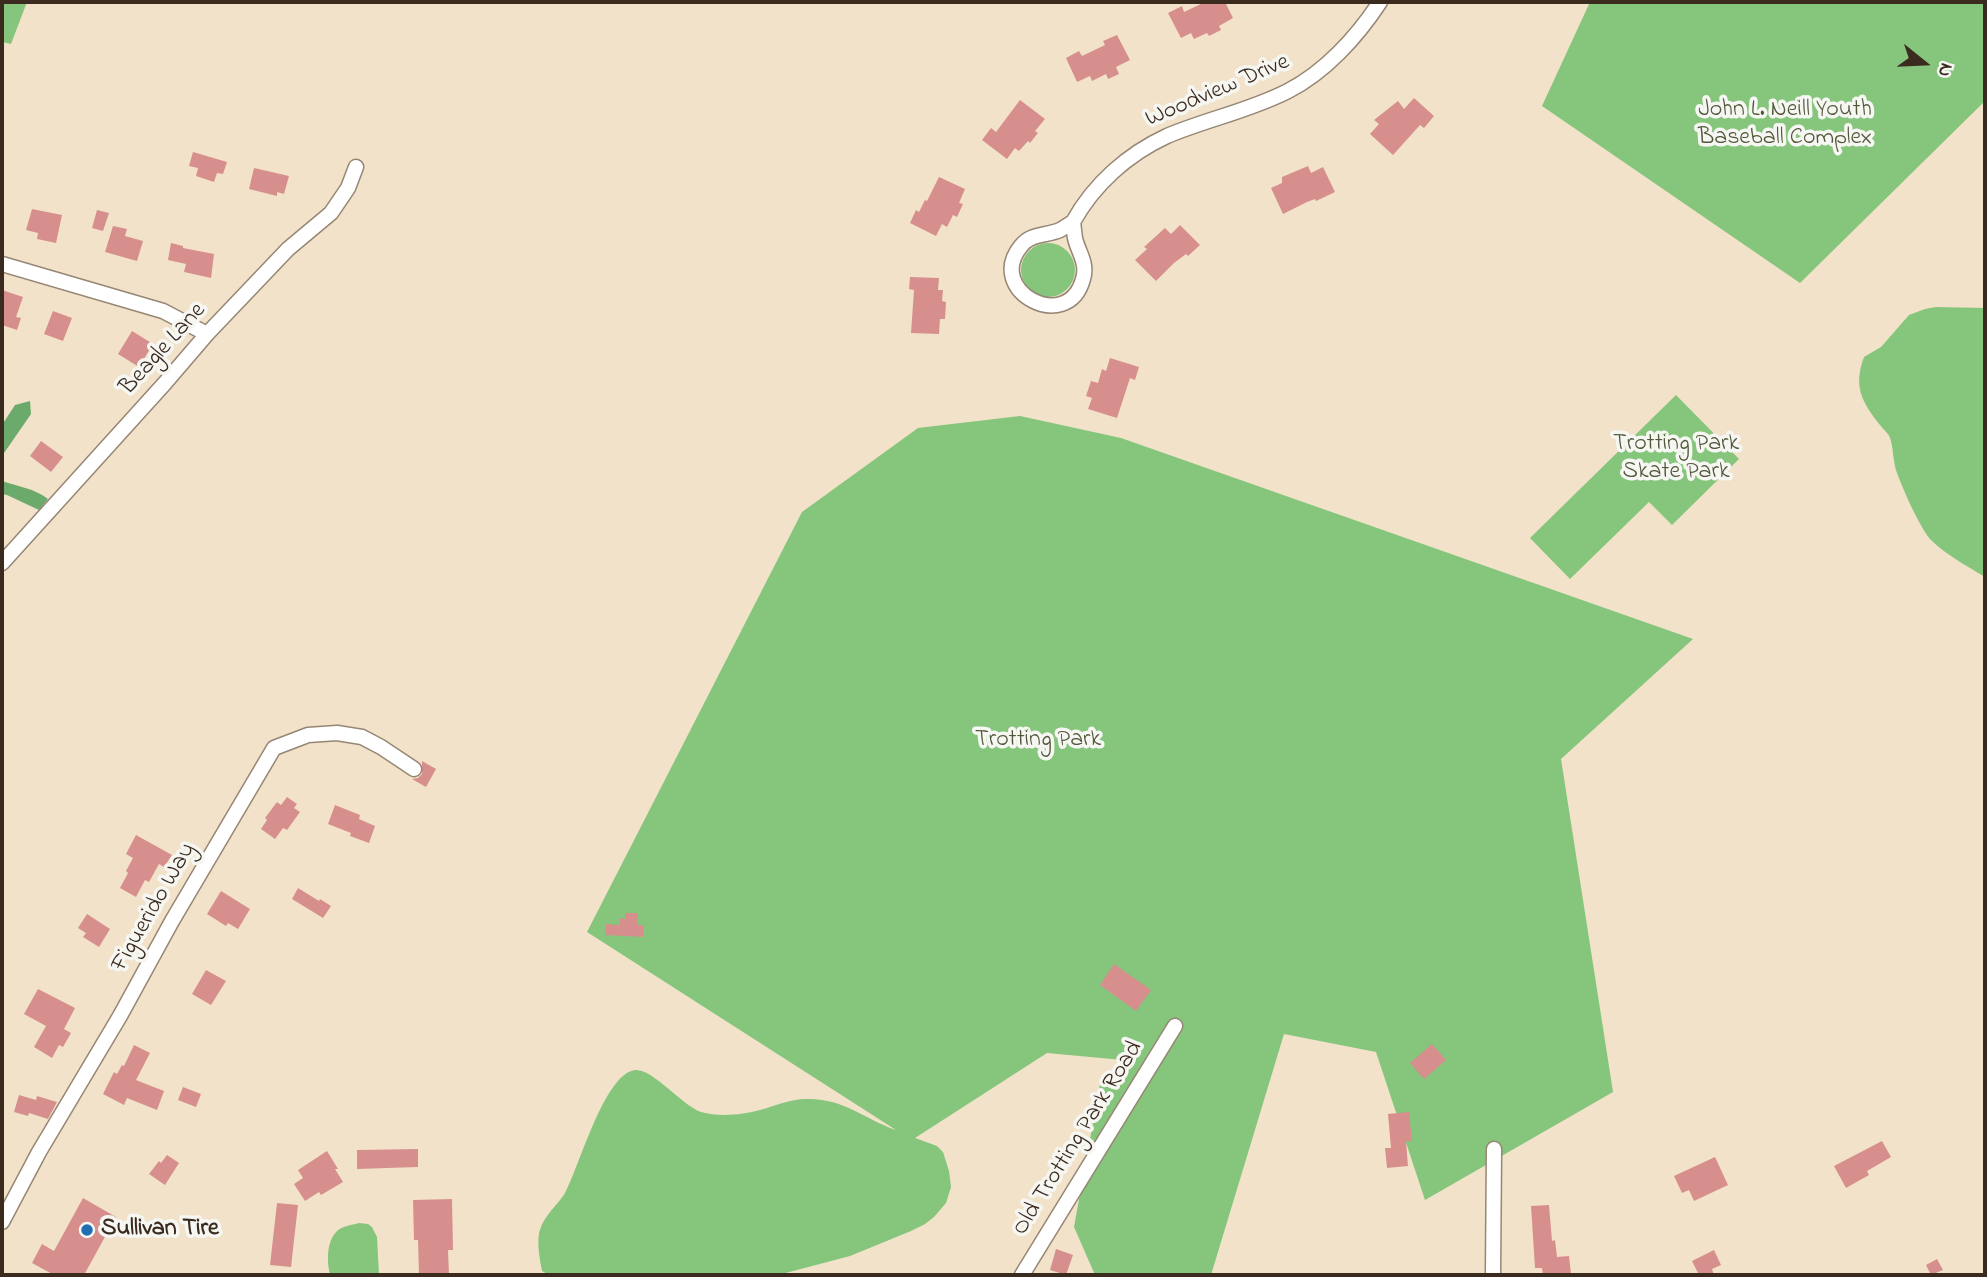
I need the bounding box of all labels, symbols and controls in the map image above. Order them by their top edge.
north arrow [1889,28,1959,98]
street label: Woodview Drive [1142,49,1294,135]
text: N [1930,59,1959,80]
park label: John L. Neill Youth Baseball Complex [1698,97,1872,153]
street label: Beagle Lane [115,298,213,402]
park label: Trotting Park Skate Park [1613,431,1739,487]
park label: Trotting Park [975,727,1101,755]
street label: Figuerido Way [107,839,203,977]
street label: Old Trotting Park Road [1008,1037,1150,1241]
place label: Sullivan Tire [101,1216,219,1244]
marker: Sullivan Tire [79,1222,95,1238]

